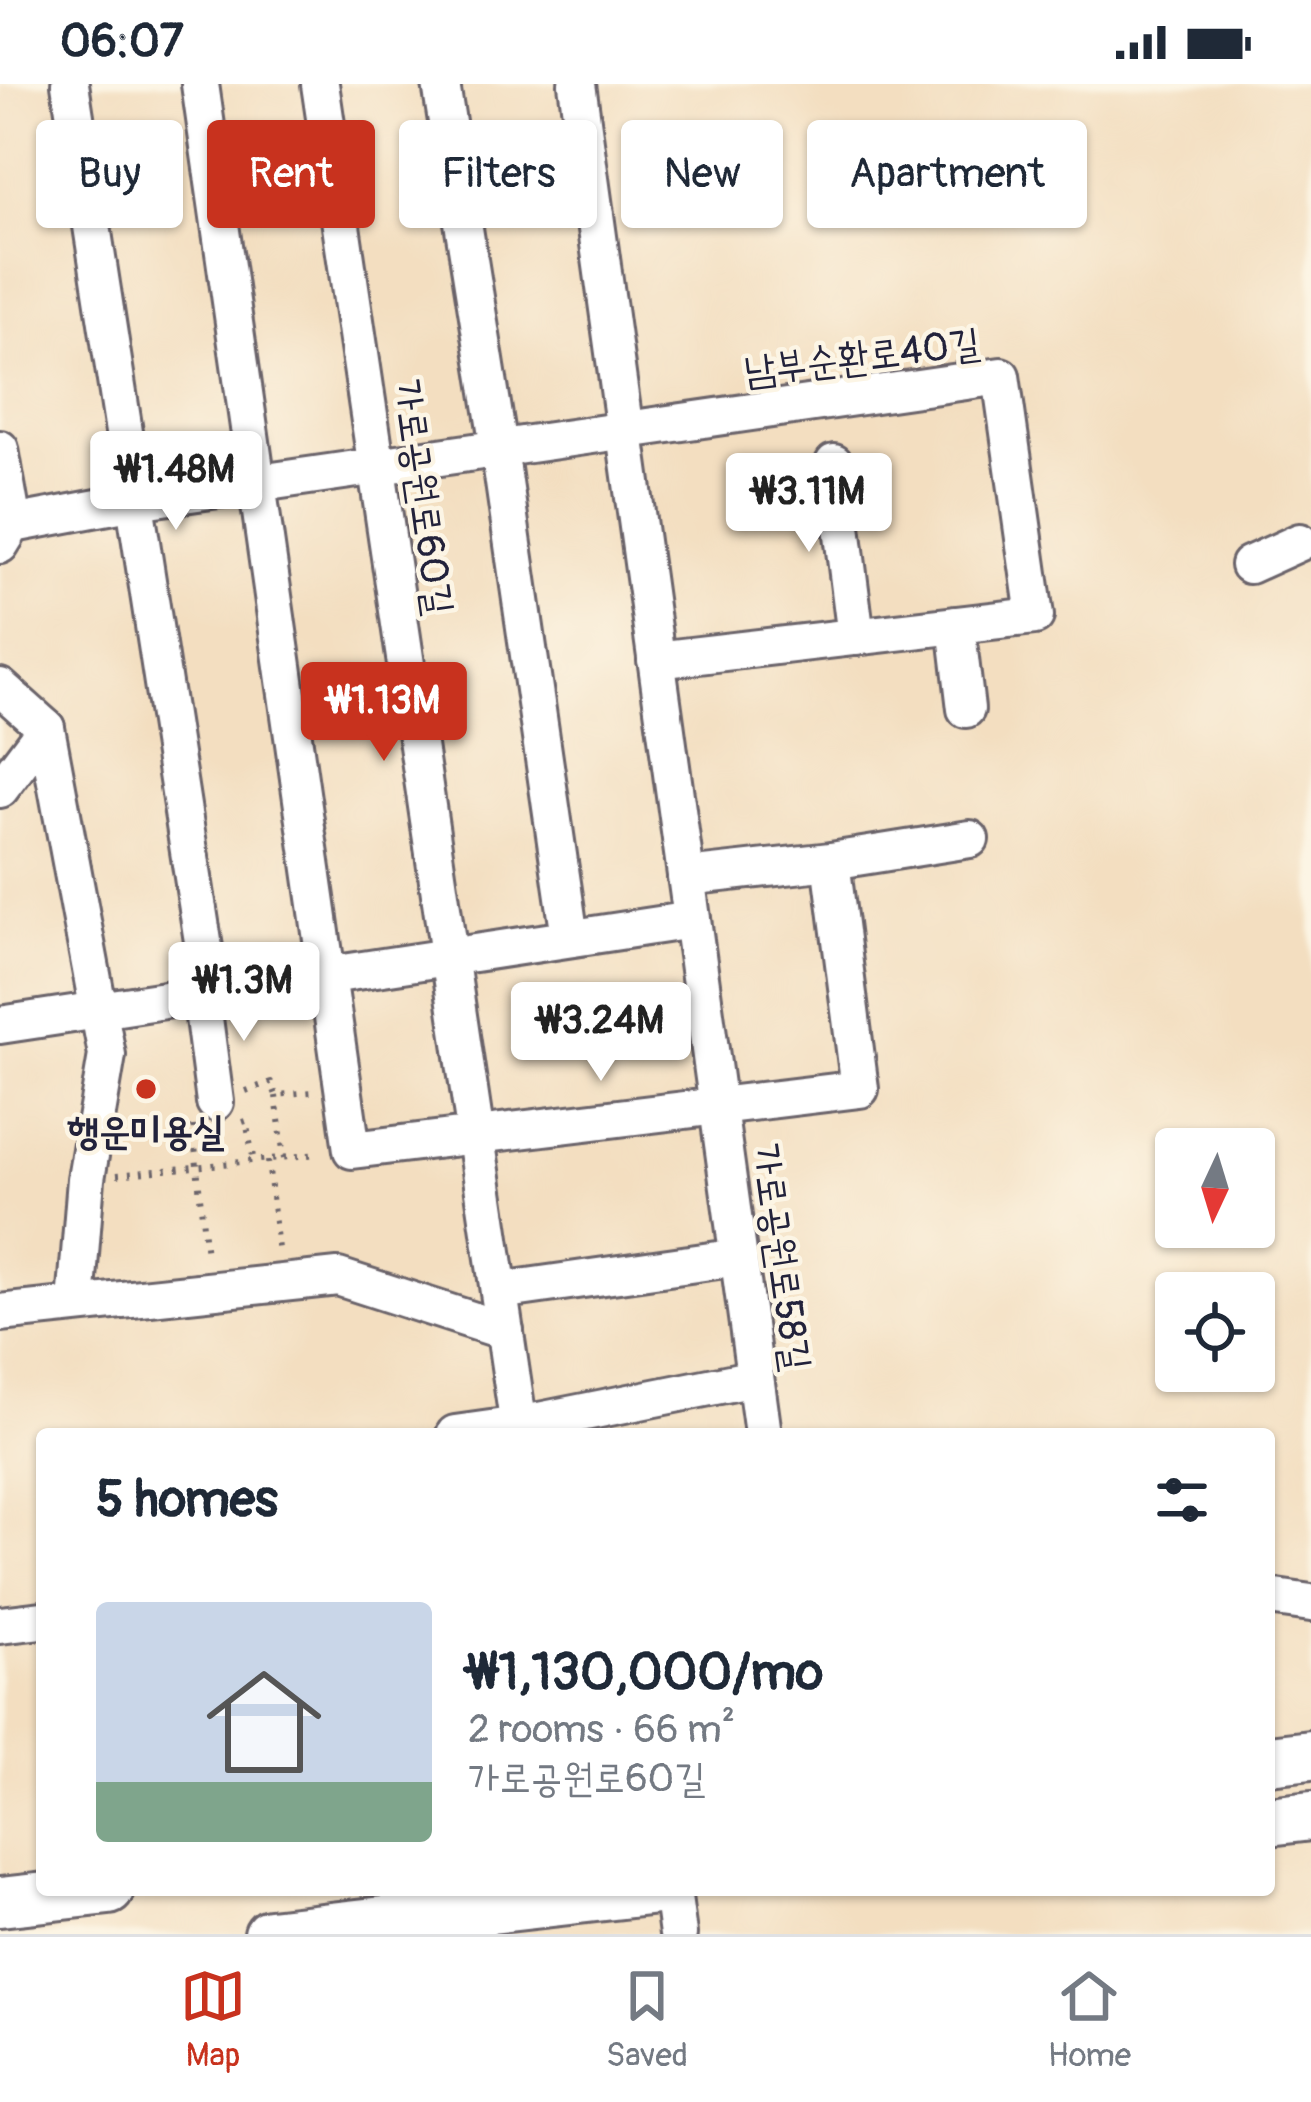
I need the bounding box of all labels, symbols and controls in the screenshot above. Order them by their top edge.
text: 06:07 [60,14,183,70]
chip: Buy [36,120,183,228]
chip: Rent [207,120,375,228]
chip: Filters [399,120,597,228]
chip: New [621,120,783,228]
chip: Apartment [807,120,1087,228]
street label: 남부순환로40길 [741,318,983,396]
street label: 가로공원로60길 [382,376,464,618]
pin: ₩1.48M [78,431,274,533]
text: ₩1.48M [117,445,235,494]
pin: ₩3.11M [711,453,907,555]
text: ₩3.11M [753,467,865,516]
pin: ₩1.13M [286,662,482,764]
text: ₩1.13M [328,676,440,725]
pin: ₩1.3M [160,942,328,1044]
text: ₩1.3M [195,956,293,1005]
pin: ₩3.24M [503,982,699,1084]
text: ₩3.24M [538,996,664,1045]
marker: 행운미용실 [133,1076,159,1102]
place label: 행운미용실 [67,1107,225,1156]
north arrow [1155,1128,1275,1248]
map controls [1155,1128,1275,1392]
street label: 가로공원로58길 [741,1140,821,1374]
button: locate [1155,1272,1275,1392]
icon: filters [1149,1467,1215,1533]
text: 5 homes [96,1468,278,1532]
text: ₩1,130,000/mo [468,1641,823,1705]
icon: home [192,1650,336,1794]
text: 2 rooms · 66 m² [468,1705,735,1754]
text: 가로공원로60길 [468,1754,706,1803]
tab: Map [180,1963,246,2076]
tab: Saved [606,1963,688,2076]
tab: Home [1048,1963,1131,2076]

